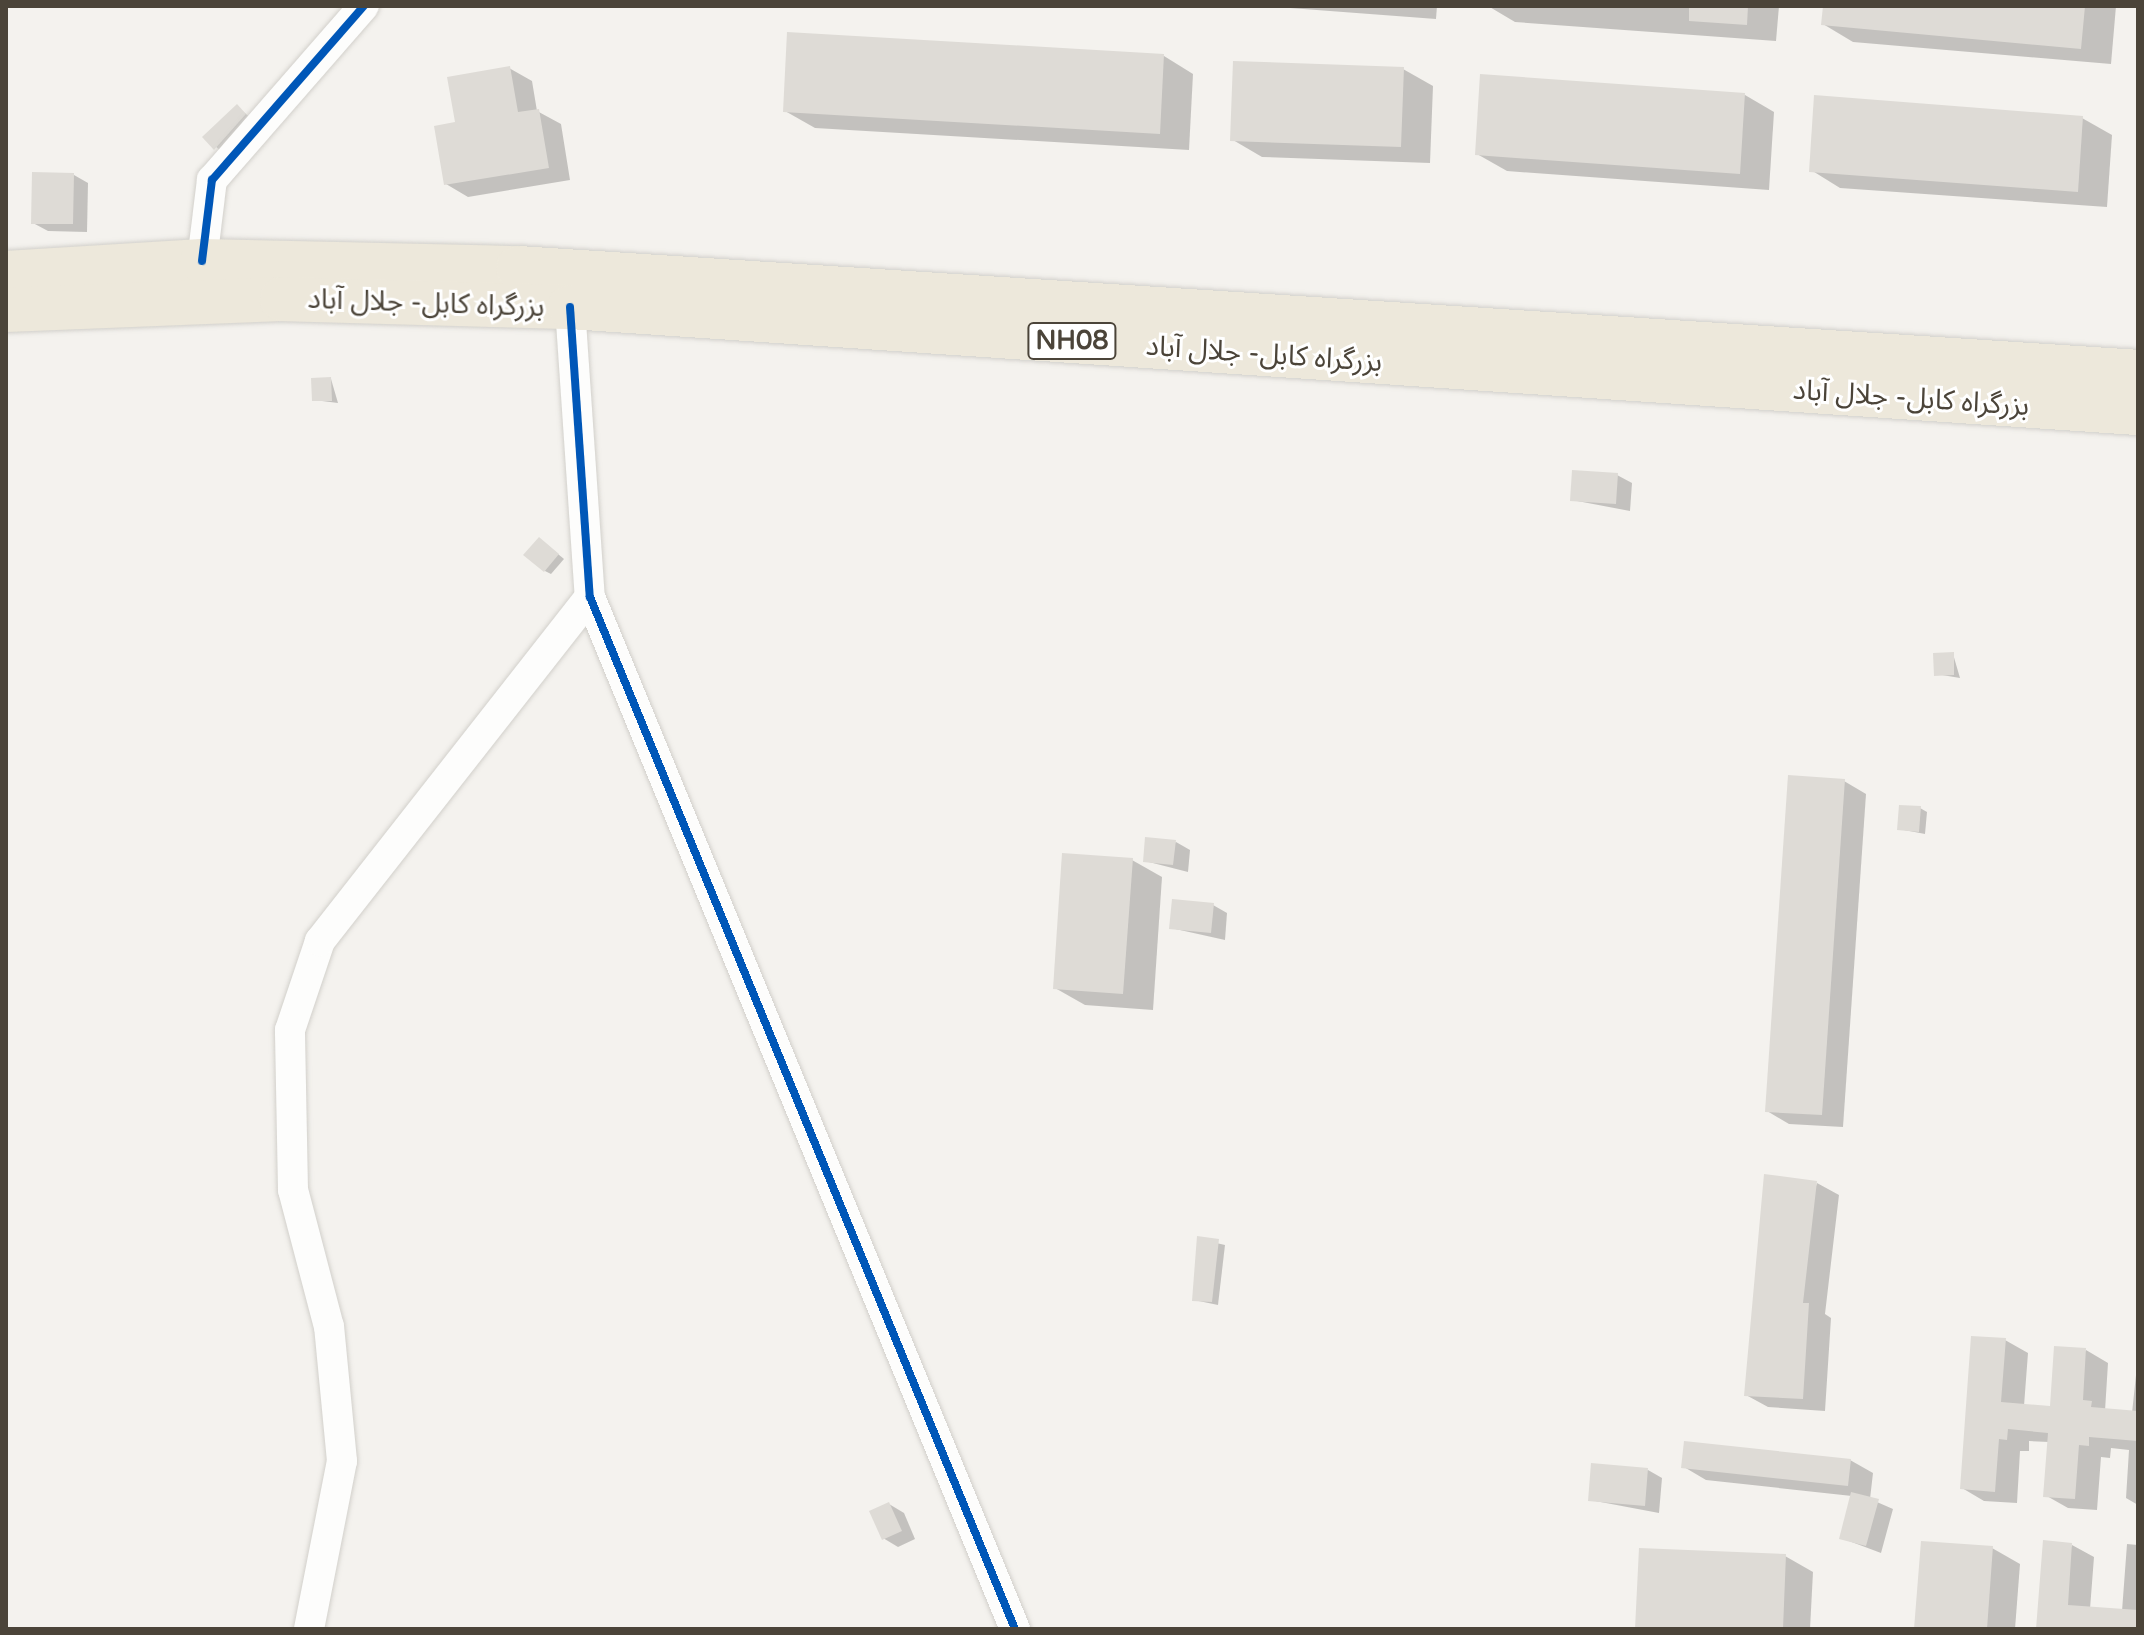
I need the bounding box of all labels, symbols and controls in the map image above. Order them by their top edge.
street label: بزرگراه کابل- جلال آباد [307,282,545,324]
road number: NH08 [1026,319,1118,363]
street label: بزرگراه کابل- جلال آباد [1145,329,1383,379]
street label: بزرگراه کابل- جلال آباد [1792,373,2030,423]

